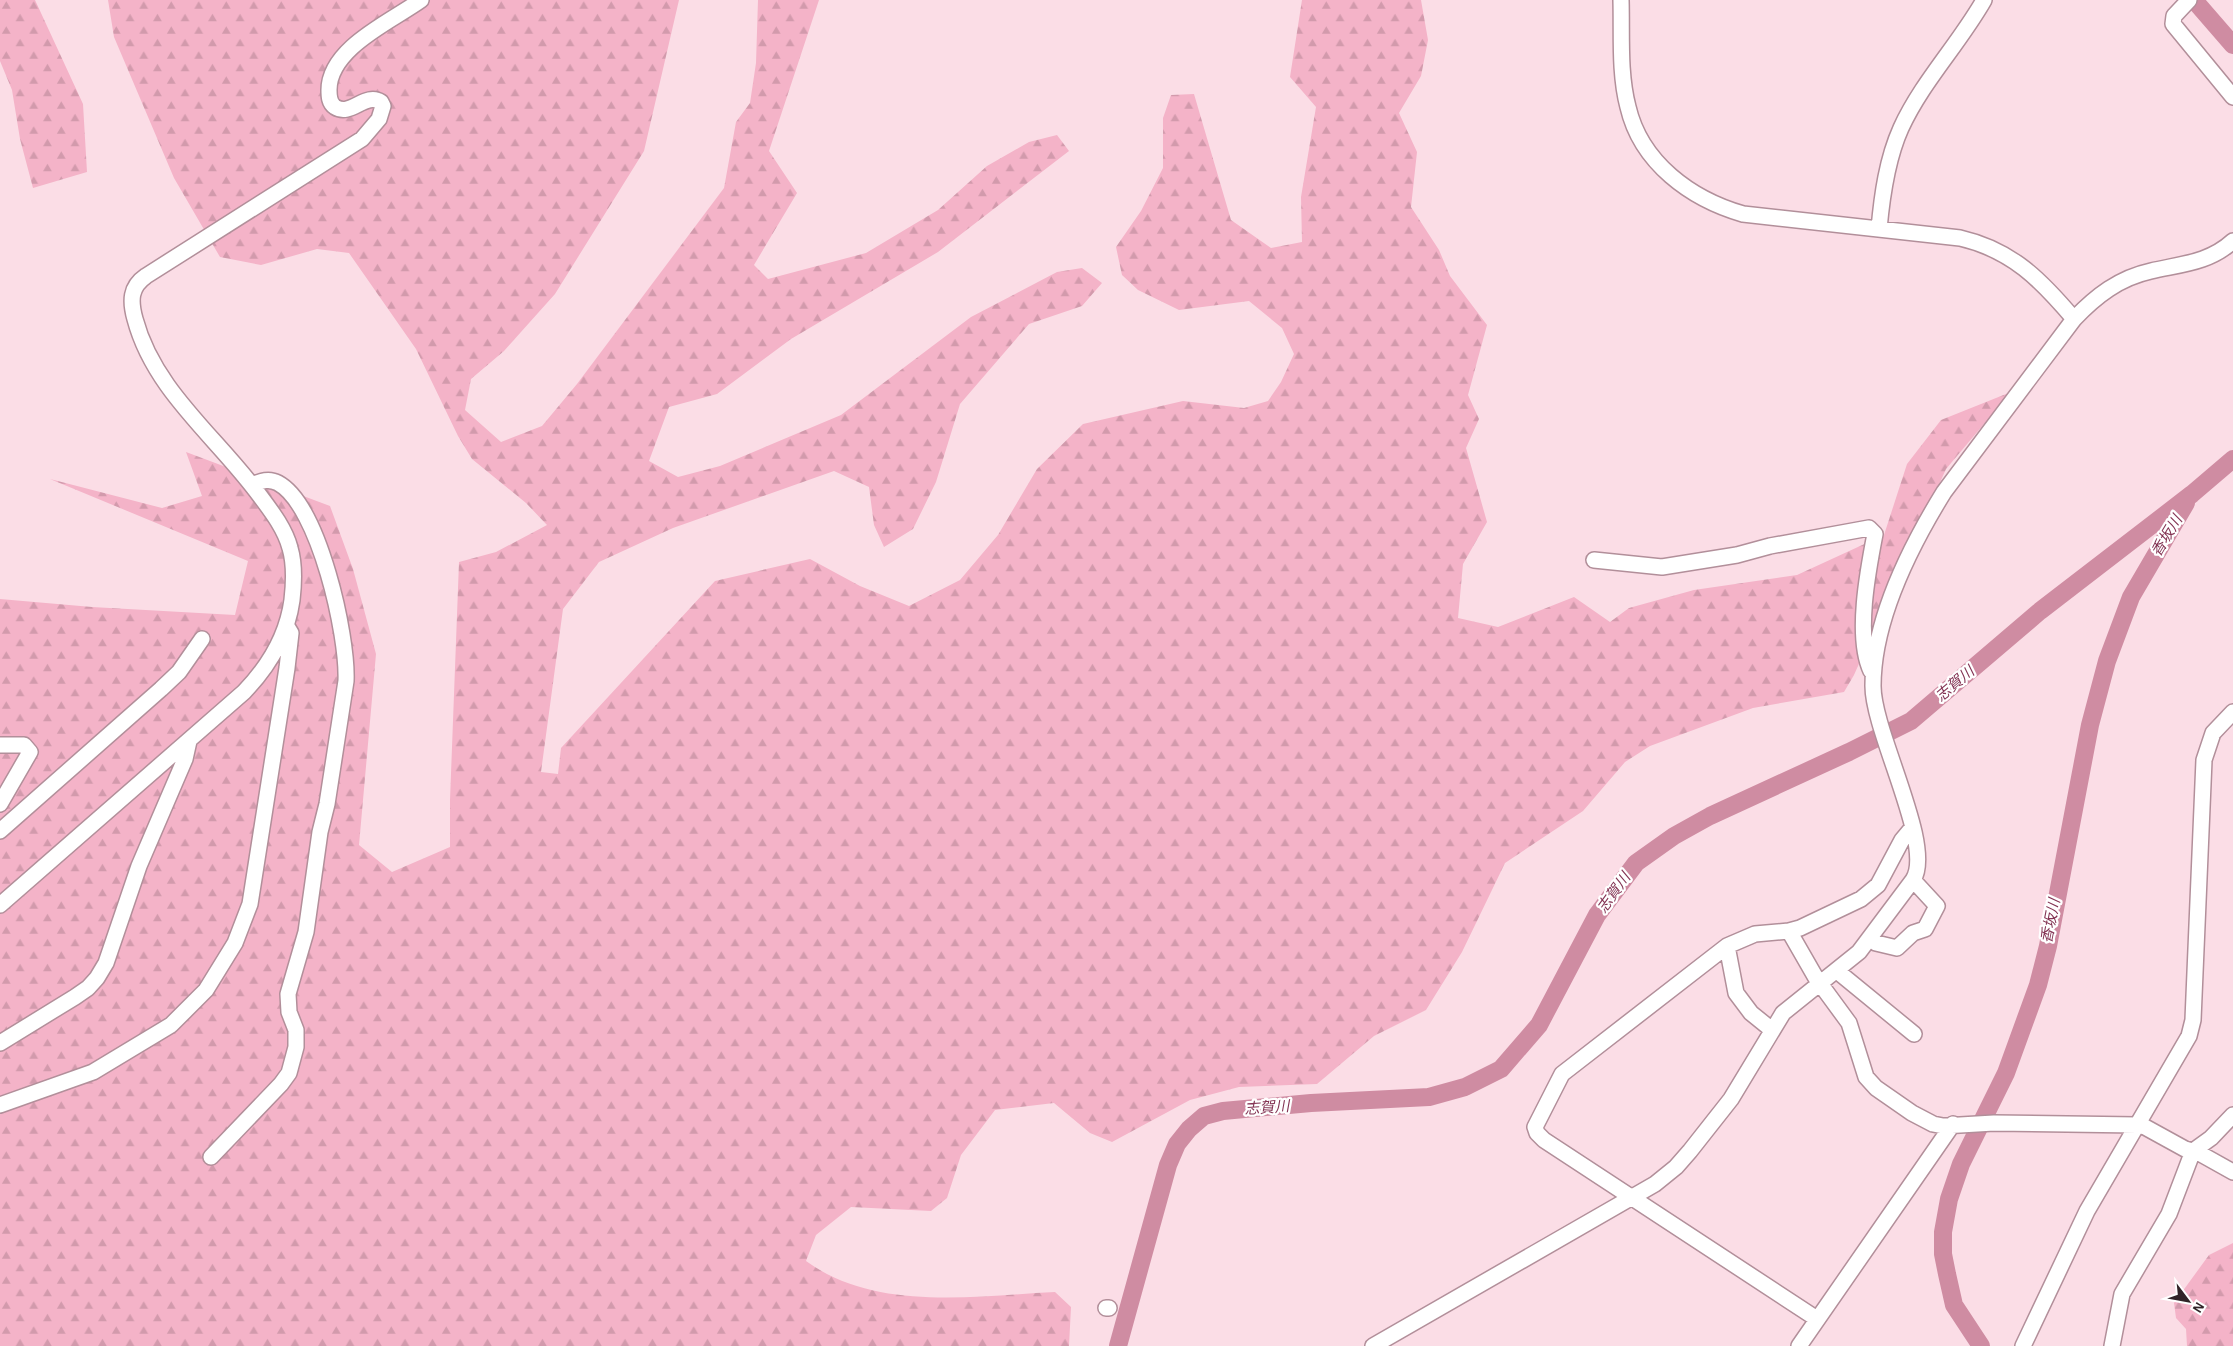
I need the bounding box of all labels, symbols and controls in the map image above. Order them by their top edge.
water label: 香坂川 [2148,511,2186,559]
water label: 志賀川 [1932,662,1979,704]
water label: 志賀川 [1594,868,1634,916]
water label: 香坂川 [2038,895,2063,945]
water label: 志賀川 [1244,1098,1292,1117]
north arrow [2163,1276,2213,1326]
text: N [2190,1300,2207,1315]

